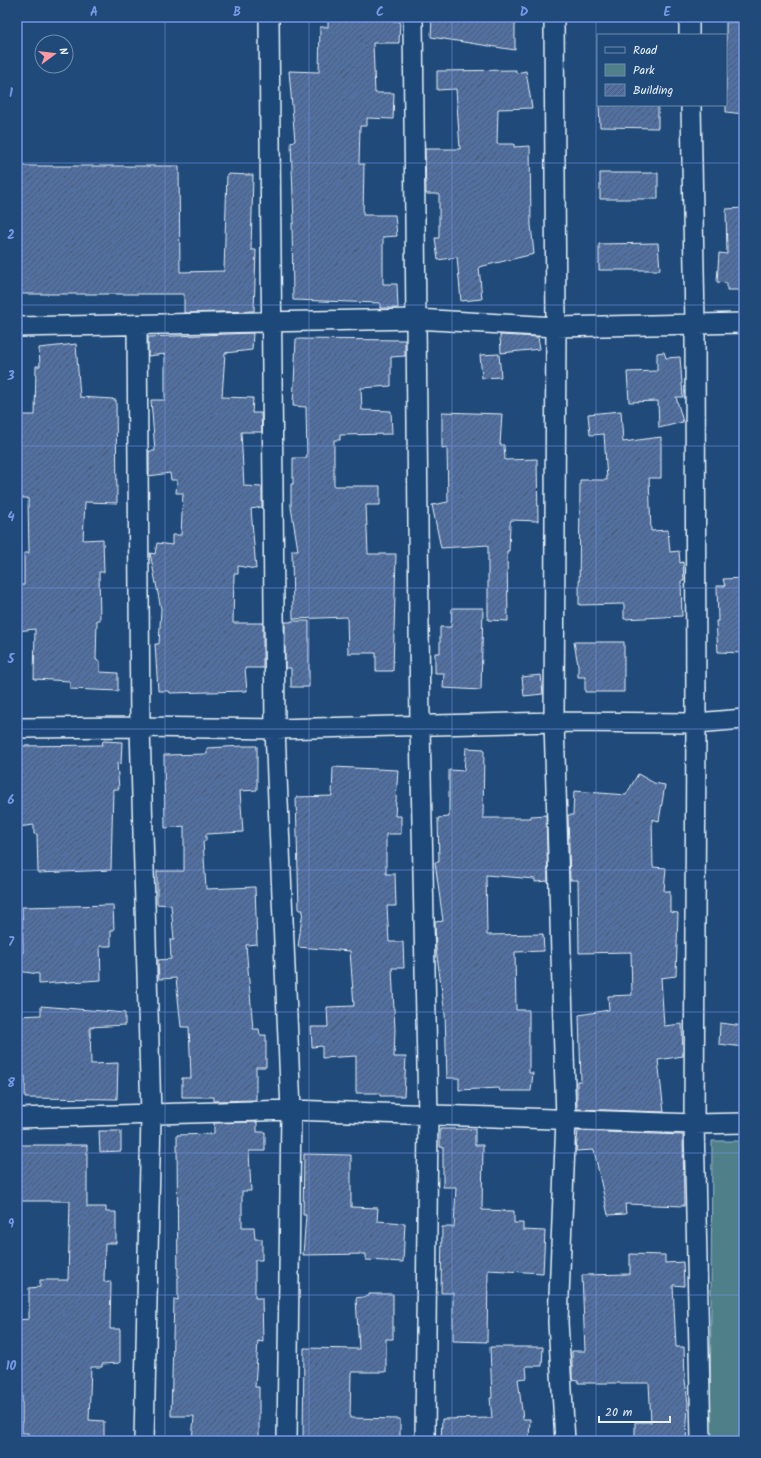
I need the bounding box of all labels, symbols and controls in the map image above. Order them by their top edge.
text: A [90,2,98,23]
text: B [233,2,241,23]
text: C [376,2,384,23]
text: D [520,2,529,23]
text: E [663,2,671,23]
north arrow [34,34,74,74]
legend [597,34,727,106]
text: Road [633,41,658,60]
text: N [53,46,72,57]
text: Park [633,61,655,80]
text: Building [633,81,673,100]
text: 1 [9,83,13,104]
text: 2 [7,225,15,246]
text: 3 [6,366,15,387]
text: 4 [7,507,15,528]
text: 5 [7,649,16,670]
text: 6 [7,790,15,811]
text: 7 [8,932,15,953]
text: 8 [7,1073,15,1094]
text: 9 [8,1214,15,1235]
text: 10 [6,1356,17,1377]
scale bar [599,1398,670,1424]
text: 20 m [605,1403,633,1422]

